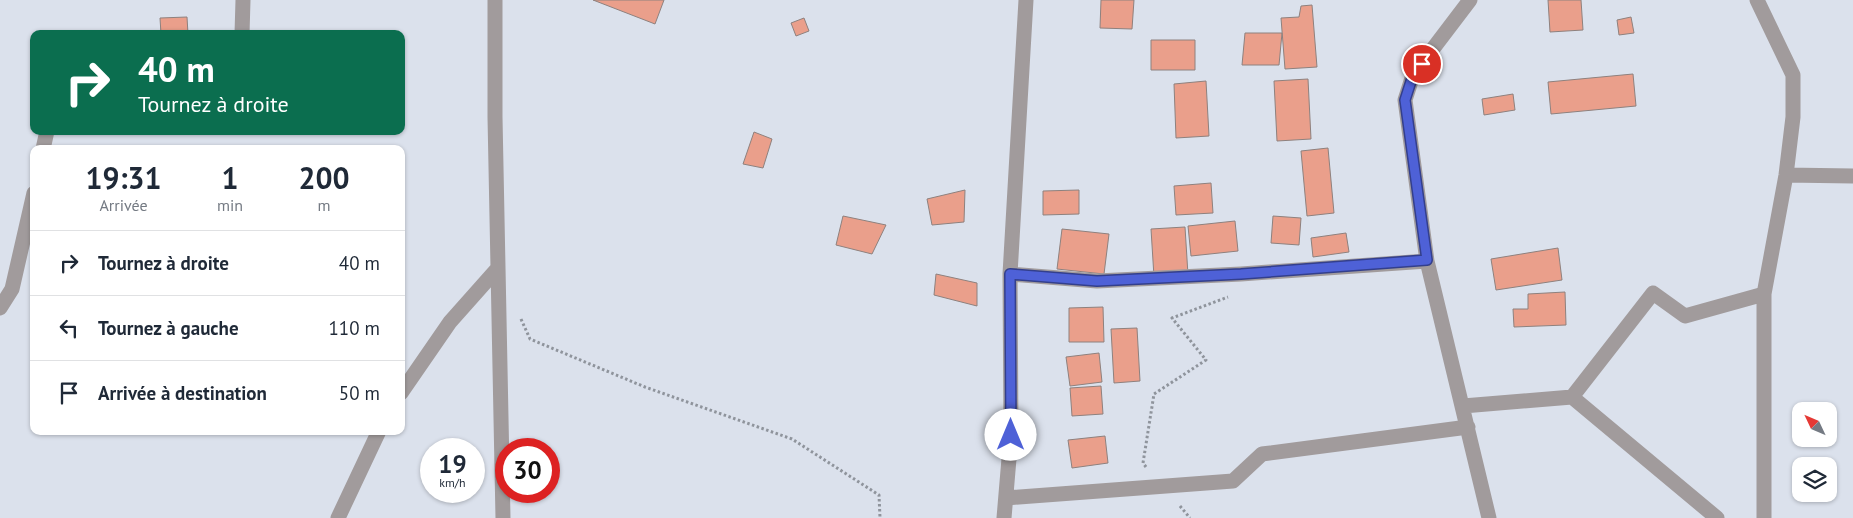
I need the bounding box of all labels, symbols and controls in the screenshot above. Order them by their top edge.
pin [1401,43,1443,85]
text: 40 m [138,46,215,92]
icon: right [55,50,120,115]
icon: arrive [1408,50,1436,78]
text: Tournez à droite [138,90,289,118]
text: 19:31 [85,158,162,197]
text: 1 [222,158,239,197]
text: 200 [298,158,350,197]
text: Arrivée [99,195,148,215]
text: min [217,195,243,215]
text: m [318,195,331,215]
icon: right [55,249,83,277]
text: Tournez à droite [98,251,229,275]
text: 40 m [339,251,380,275]
icon: left [55,314,83,342]
text: Tournez à gauche [98,316,239,340]
text: 110 m [328,316,380,340]
icon: arrive [55,379,83,407]
text: Arrivée à destination [98,381,267,405]
text: 50 m [339,381,380,405]
north arrow [1792,402,1838,448]
map controls [1792,402,1837,502]
position arrow [984,408,1036,460]
speed limit sign: 30 [495,438,560,503]
text: 19 [438,448,467,480]
button: layers [1792,457,1837,502]
text: km/h [439,475,466,490]

